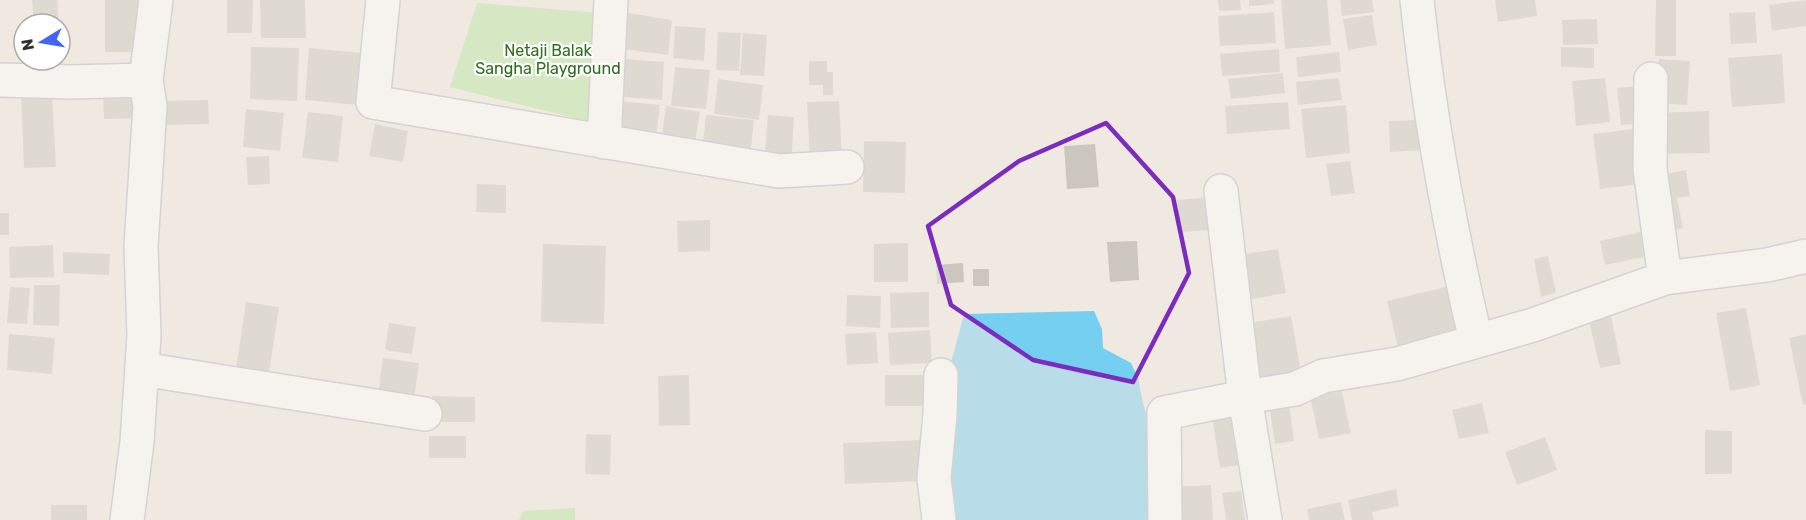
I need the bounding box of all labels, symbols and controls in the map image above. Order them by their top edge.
north arrow [12,12,72,72]
text: N [17,37,38,52]
park label: Netaji Balak Sangha Playground [475,41,621,78]

